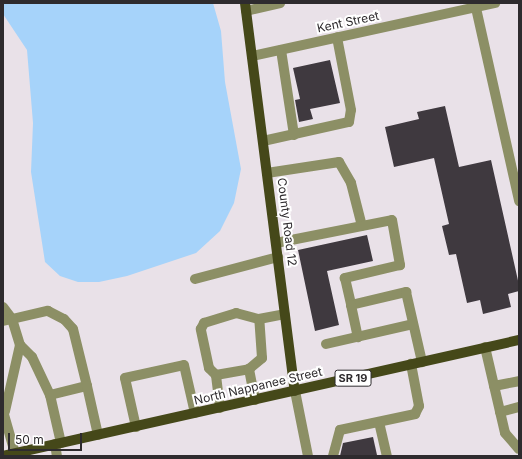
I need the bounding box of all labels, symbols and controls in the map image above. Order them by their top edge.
street label: Kent Street [316,8,380,36]
street label: County Road 12 [274,177,300,267]
street label: North Nappanee Street [193,364,323,408]
road number: SR 19 [334,369,372,387]
scale bar [10,425,84,451]
text: 50 m [15,432,44,447]

